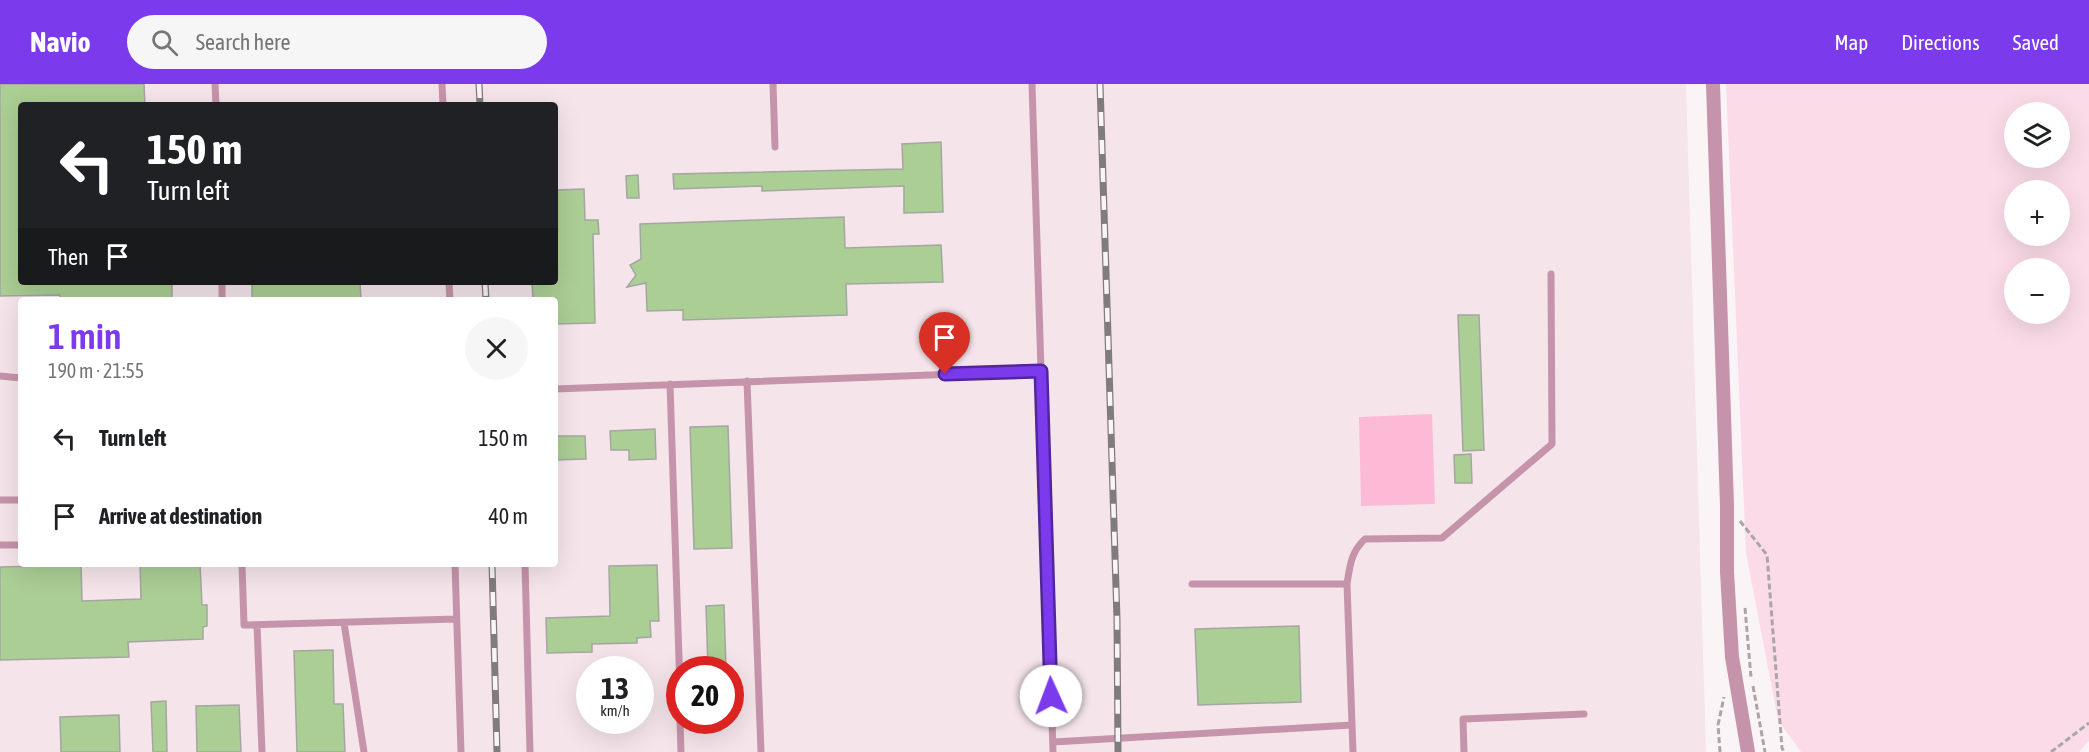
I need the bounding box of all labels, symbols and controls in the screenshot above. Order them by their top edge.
search box [127,15,547,69]
text: Navio [30,26,91,58]
icon: search [148,26,181,59]
text: Search here [196,29,291,55]
text: Map [1834,30,1868,54]
text: Directions [1901,30,1980,54]
text: Saved [2013,30,2059,54]
map controls [2004,102,2070,324]
button: layers [2004,102,2070,168]
text: 150 m [147,125,242,173]
icon: left [48,126,126,204]
text: Turn left [147,175,230,206]
button: + [2004,180,2070,246]
icon: arrive [101,240,134,273]
text: Then [48,244,89,270]
button: − [2004,258,2070,324]
pin [919,312,970,374]
text: 1 min [48,315,122,357]
button: close [465,317,528,380]
icon: arrive [928,321,961,354]
text: 190 m · 21:55 [48,359,144,382]
icon: left [48,422,81,455]
text: Turn left [99,425,166,451]
text: 150 m [478,425,528,451]
icon: arrive [48,500,81,533]
text: Arrive at destination [99,503,262,529]
text: 40 m [488,503,528,529]
speed limit sign: 20 [666,656,744,734]
position arrow [1019,664,1083,728]
text: 13 [601,671,629,705]
text: km/h [600,702,630,719]

